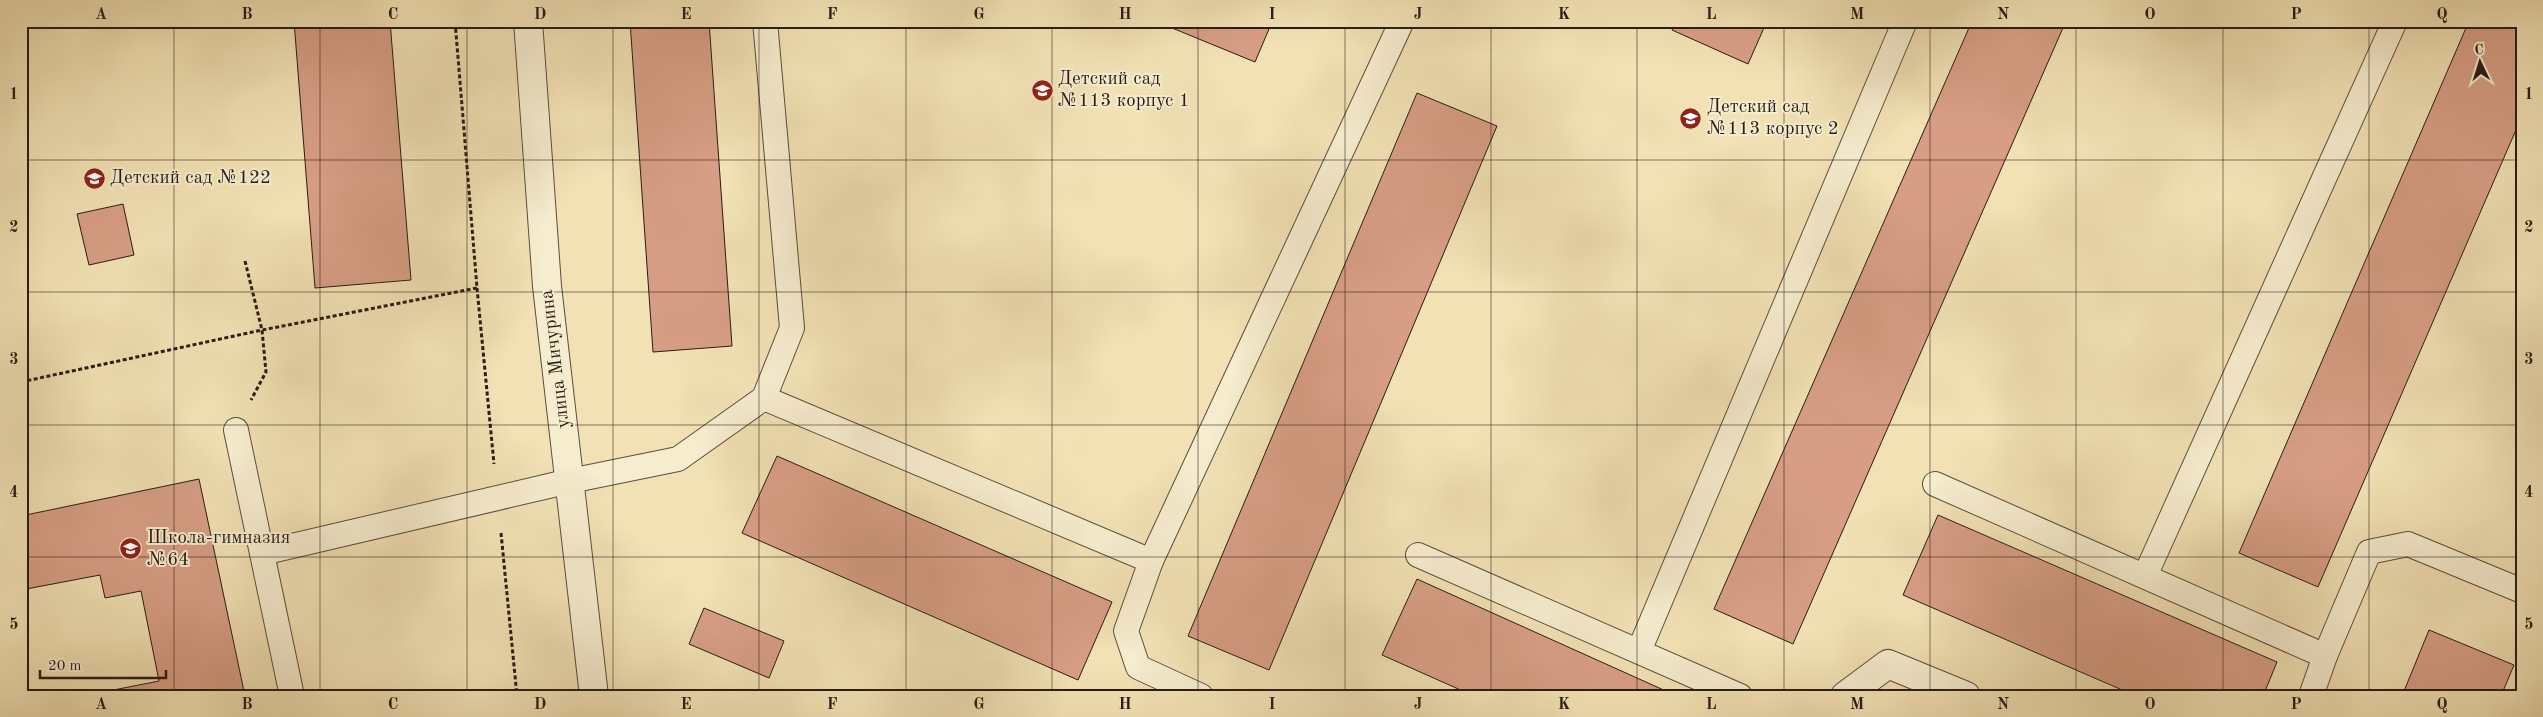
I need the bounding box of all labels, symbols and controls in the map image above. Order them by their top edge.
text: A [95,7,107,23]
text: B [241,7,253,23]
text: C [388,7,398,23]
text: D [534,7,546,23]
text: E [680,7,692,23]
text: F [827,7,838,23]
text: G [973,7,985,23]
text: H [1118,7,1132,23]
text: I [1268,7,1276,23]
text: J [1414,7,1423,23]
text: K [1558,7,1570,23]
text: L [1706,7,1717,23]
text: M [1850,7,1864,23]
text: N [1997,7,2010,23]
text: O [2144,7,2156,23]
text: P [2290,7,2302,23]
text: Q [2436,7,2448,23]
north arrow [2456,38,2506,88]
text: С [2474,43,2484,57]
place label: Детский сад №113 корпус 1 [1058,70,1190,111]
school or university icon: Детский сад №113 корпус 1 [1030,78,1054,102]
text: 1 [9,87,19,103]
text: 1 [2524,87,2534,103]
place label: Детский сад №113 корпус 2 [1707,98,1839,139]
school or university icon: Детский сад №113 корпус 2 [1679,106,1703,130]
school or university icon: Детский сад №122 [82,166,106,190]
place label: Детский сад №122 [110,169,271,188]
text: 2 [9,220,19,236]
text: 2 [2524,220,2534,236]
street label: улица Мичурина [538,288,574,429]
text: 3 [9,352,19,368]
text: 3 [2524,352,2534,368]
text: 4 [9,485,19,501]
text: 4 [2524,485,2534,501]
place label: Школа-гимназия №64 [147,529,291,570]
school or university icon: Школа-гимназия №64 [119,537,143,561]
text: 5 [9,617,19,633]
text: 5 [2524,617,2534,633]
scale bar [40,647,166,679]
text: 20 m [48,659,82,674]
text: A [95,697,107,713]
text: B [241,697,253,713]
text: C [388,697,398,713]
text: D [534,697,546,713]
text: E [680,697,692,713]
text: F [827,697,838,713]
text: G [973,697,985,713]
text: H [1118,697,1132,713]
text: I [1268,697,1276,713]
text: J [1414,697,1423,713]
text: K [1558,697,1570,713]
text: L [1706,697,1717,713]
text: M [1850,697,1864,713]
text: N [1997,697,2010,713]
text: O [2144,697,2156,713]
text: P [2290,697,2302,713]
text: Q [2436,697,2448,713]

